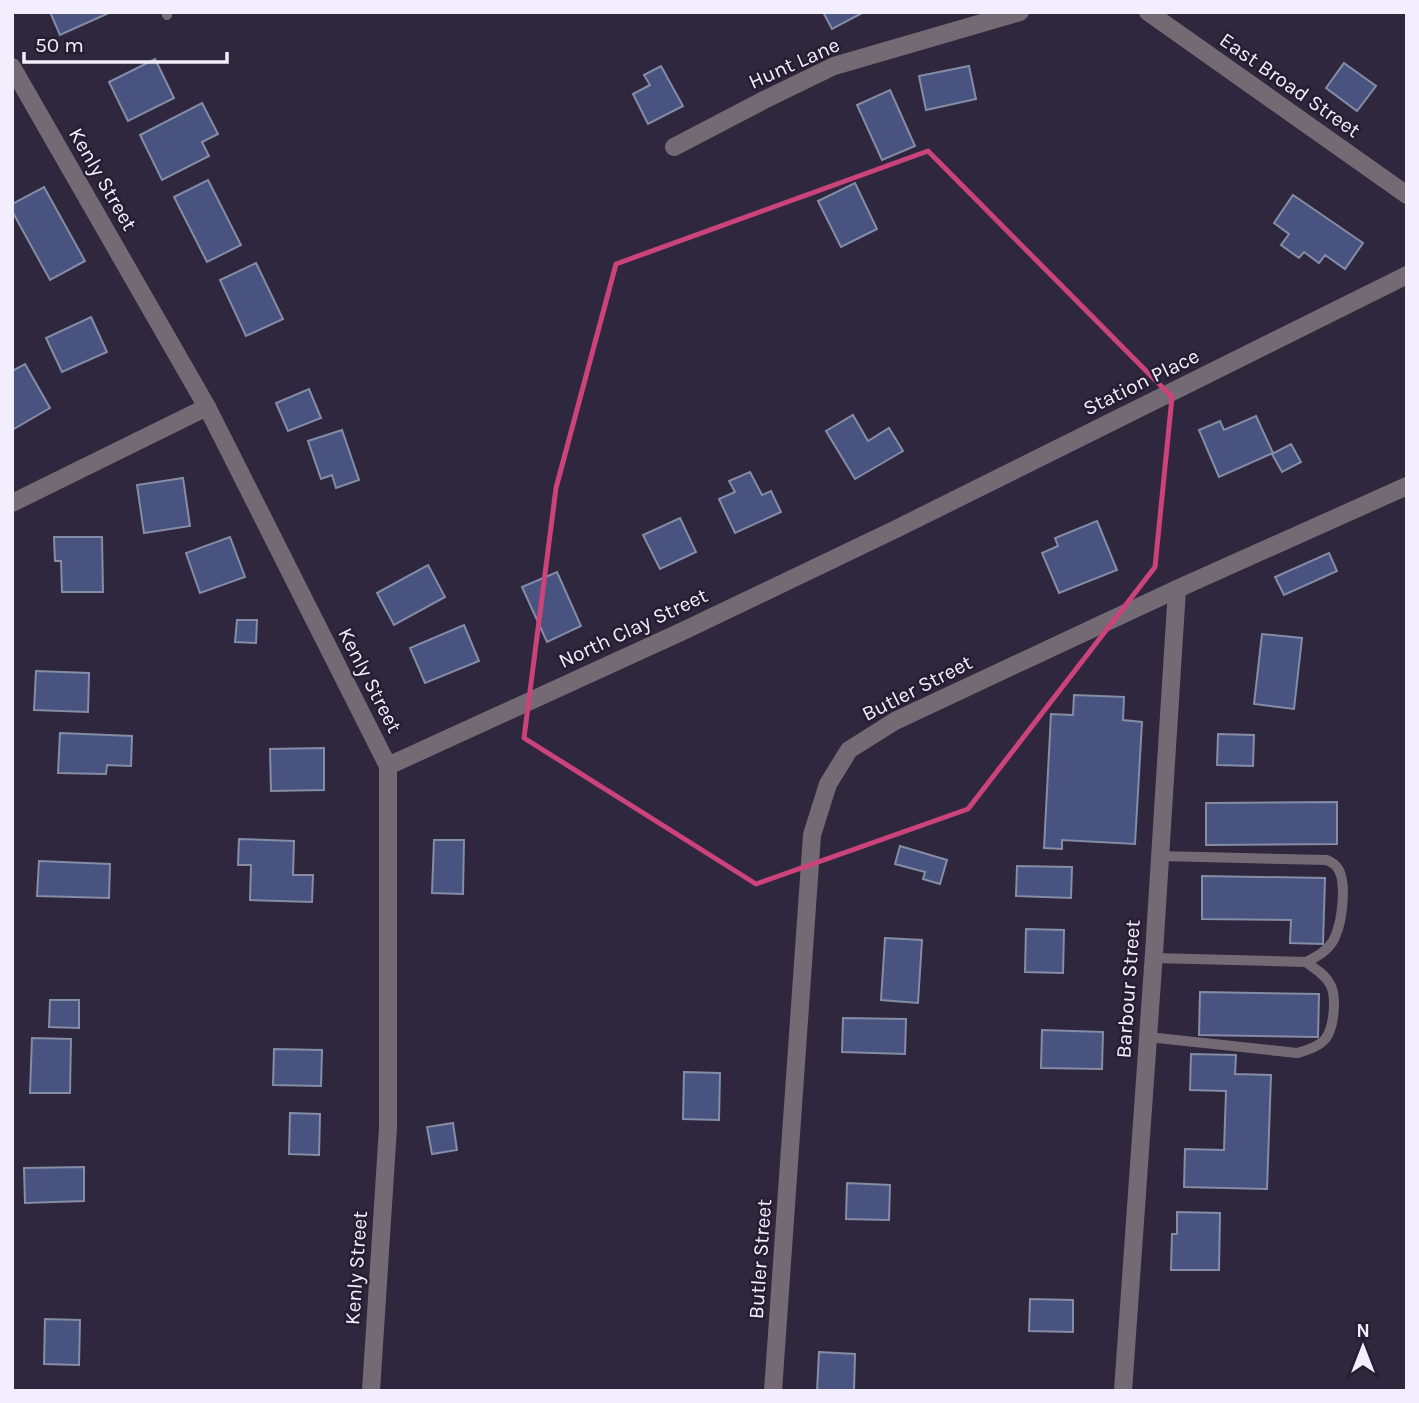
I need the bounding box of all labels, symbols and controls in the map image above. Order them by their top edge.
scale bar [24,21,228,65]
street label: East Broad Street [1215,28,1365,143]
street label: Hunt Lane [745,32,843,94]
text: 50 m [35,33,84,57]
street label: Kenly Street [64,123,142,235]
street label: Station Place [1079,344,1203,420]
street label: North Clay Street [555,583,711,673]
street label: Kenly Street [333,624,407,737]
street label: Butler Street [858,650,976,726]
street label: Barbour Street [1111,919,1145,1059]
street label: Butler Street [744,1198,776,1320]
street label: Kenly Street [340,1210,372,1326]
north arrow [1328,1312,1398,1382]
text: N [1356,1320,1370,1342]

